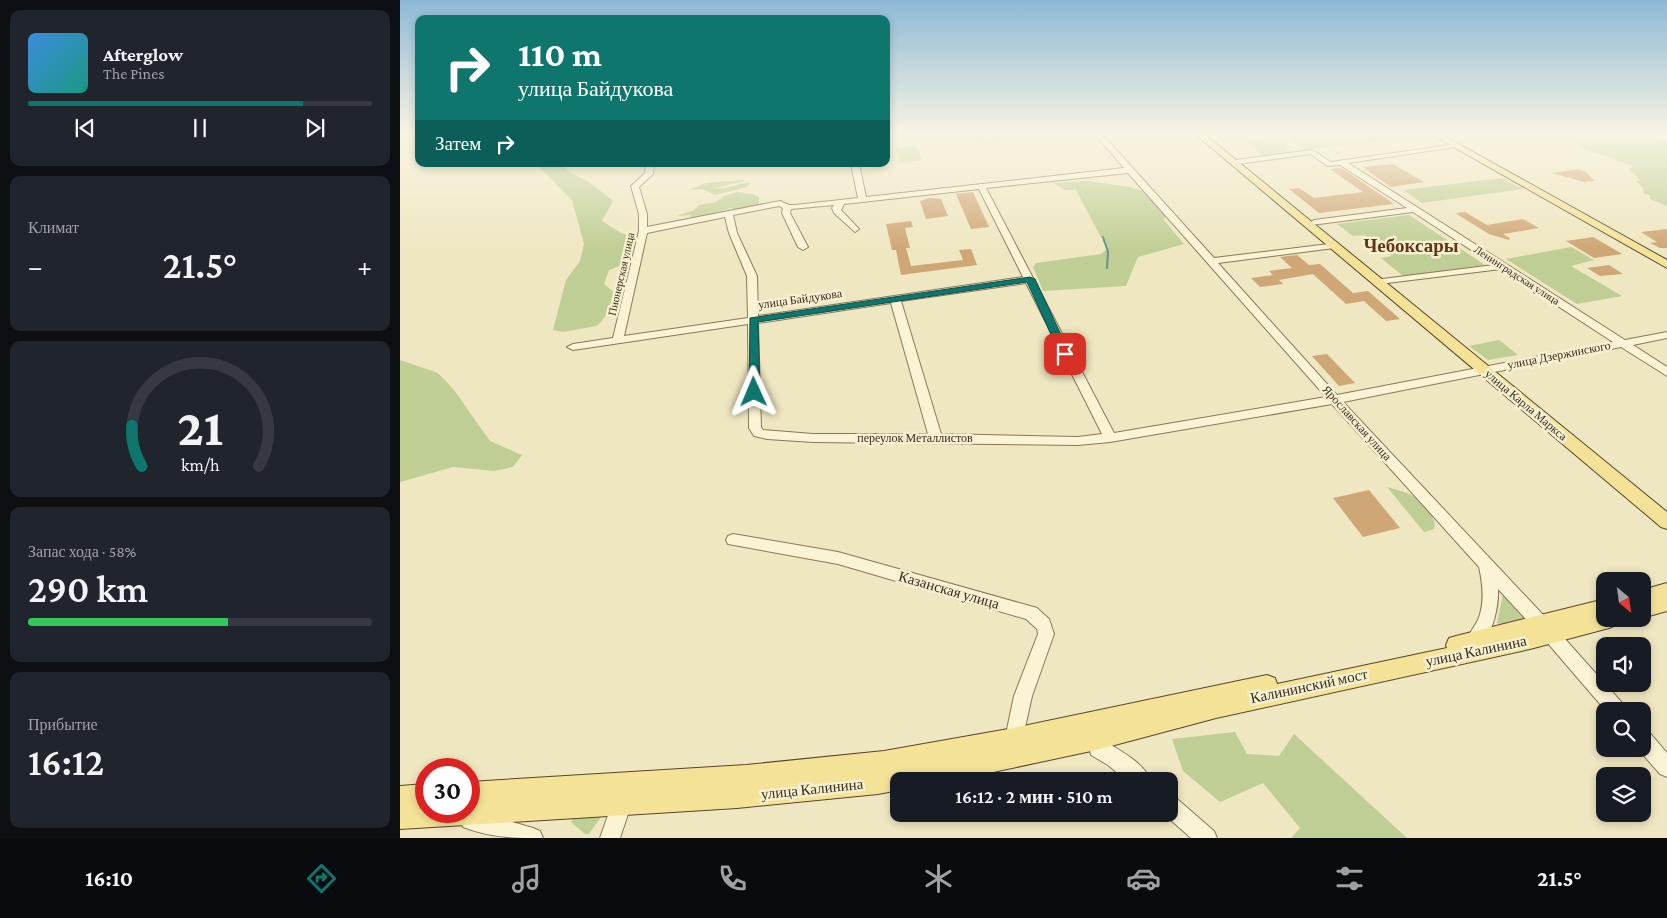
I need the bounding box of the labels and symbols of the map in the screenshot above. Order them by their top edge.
street label: Пионерская улица [606,231,636,317]
district label: Чебоксары [1363,235,1459,256]
street label: Ленинградская улица [1472,243,1562,307]
street label: улица Байдукова [757,286,844,312]
pin [1044,333,1086,375]
street label: улица Дзержинского [1506,338,1612,372]
position arrow [727,365,779,417]
street label: улица Карла Маркса [1482,367,1570,444]
street label: Ярославская улица [1320,383,1395,464]
street label: переулок Металлистов [857,431,973,445]
street label: Казанская улица [897,568,1002,612]
north arrow [1596,572,1651,628]
street label: улица Калинина [1424,632,1528,670]
street label: Калининский мост [1249,666,1370,706]
speed limit sign: 30 [415,758,480,823]
street label: улица Калинина [760,776,864,802]

